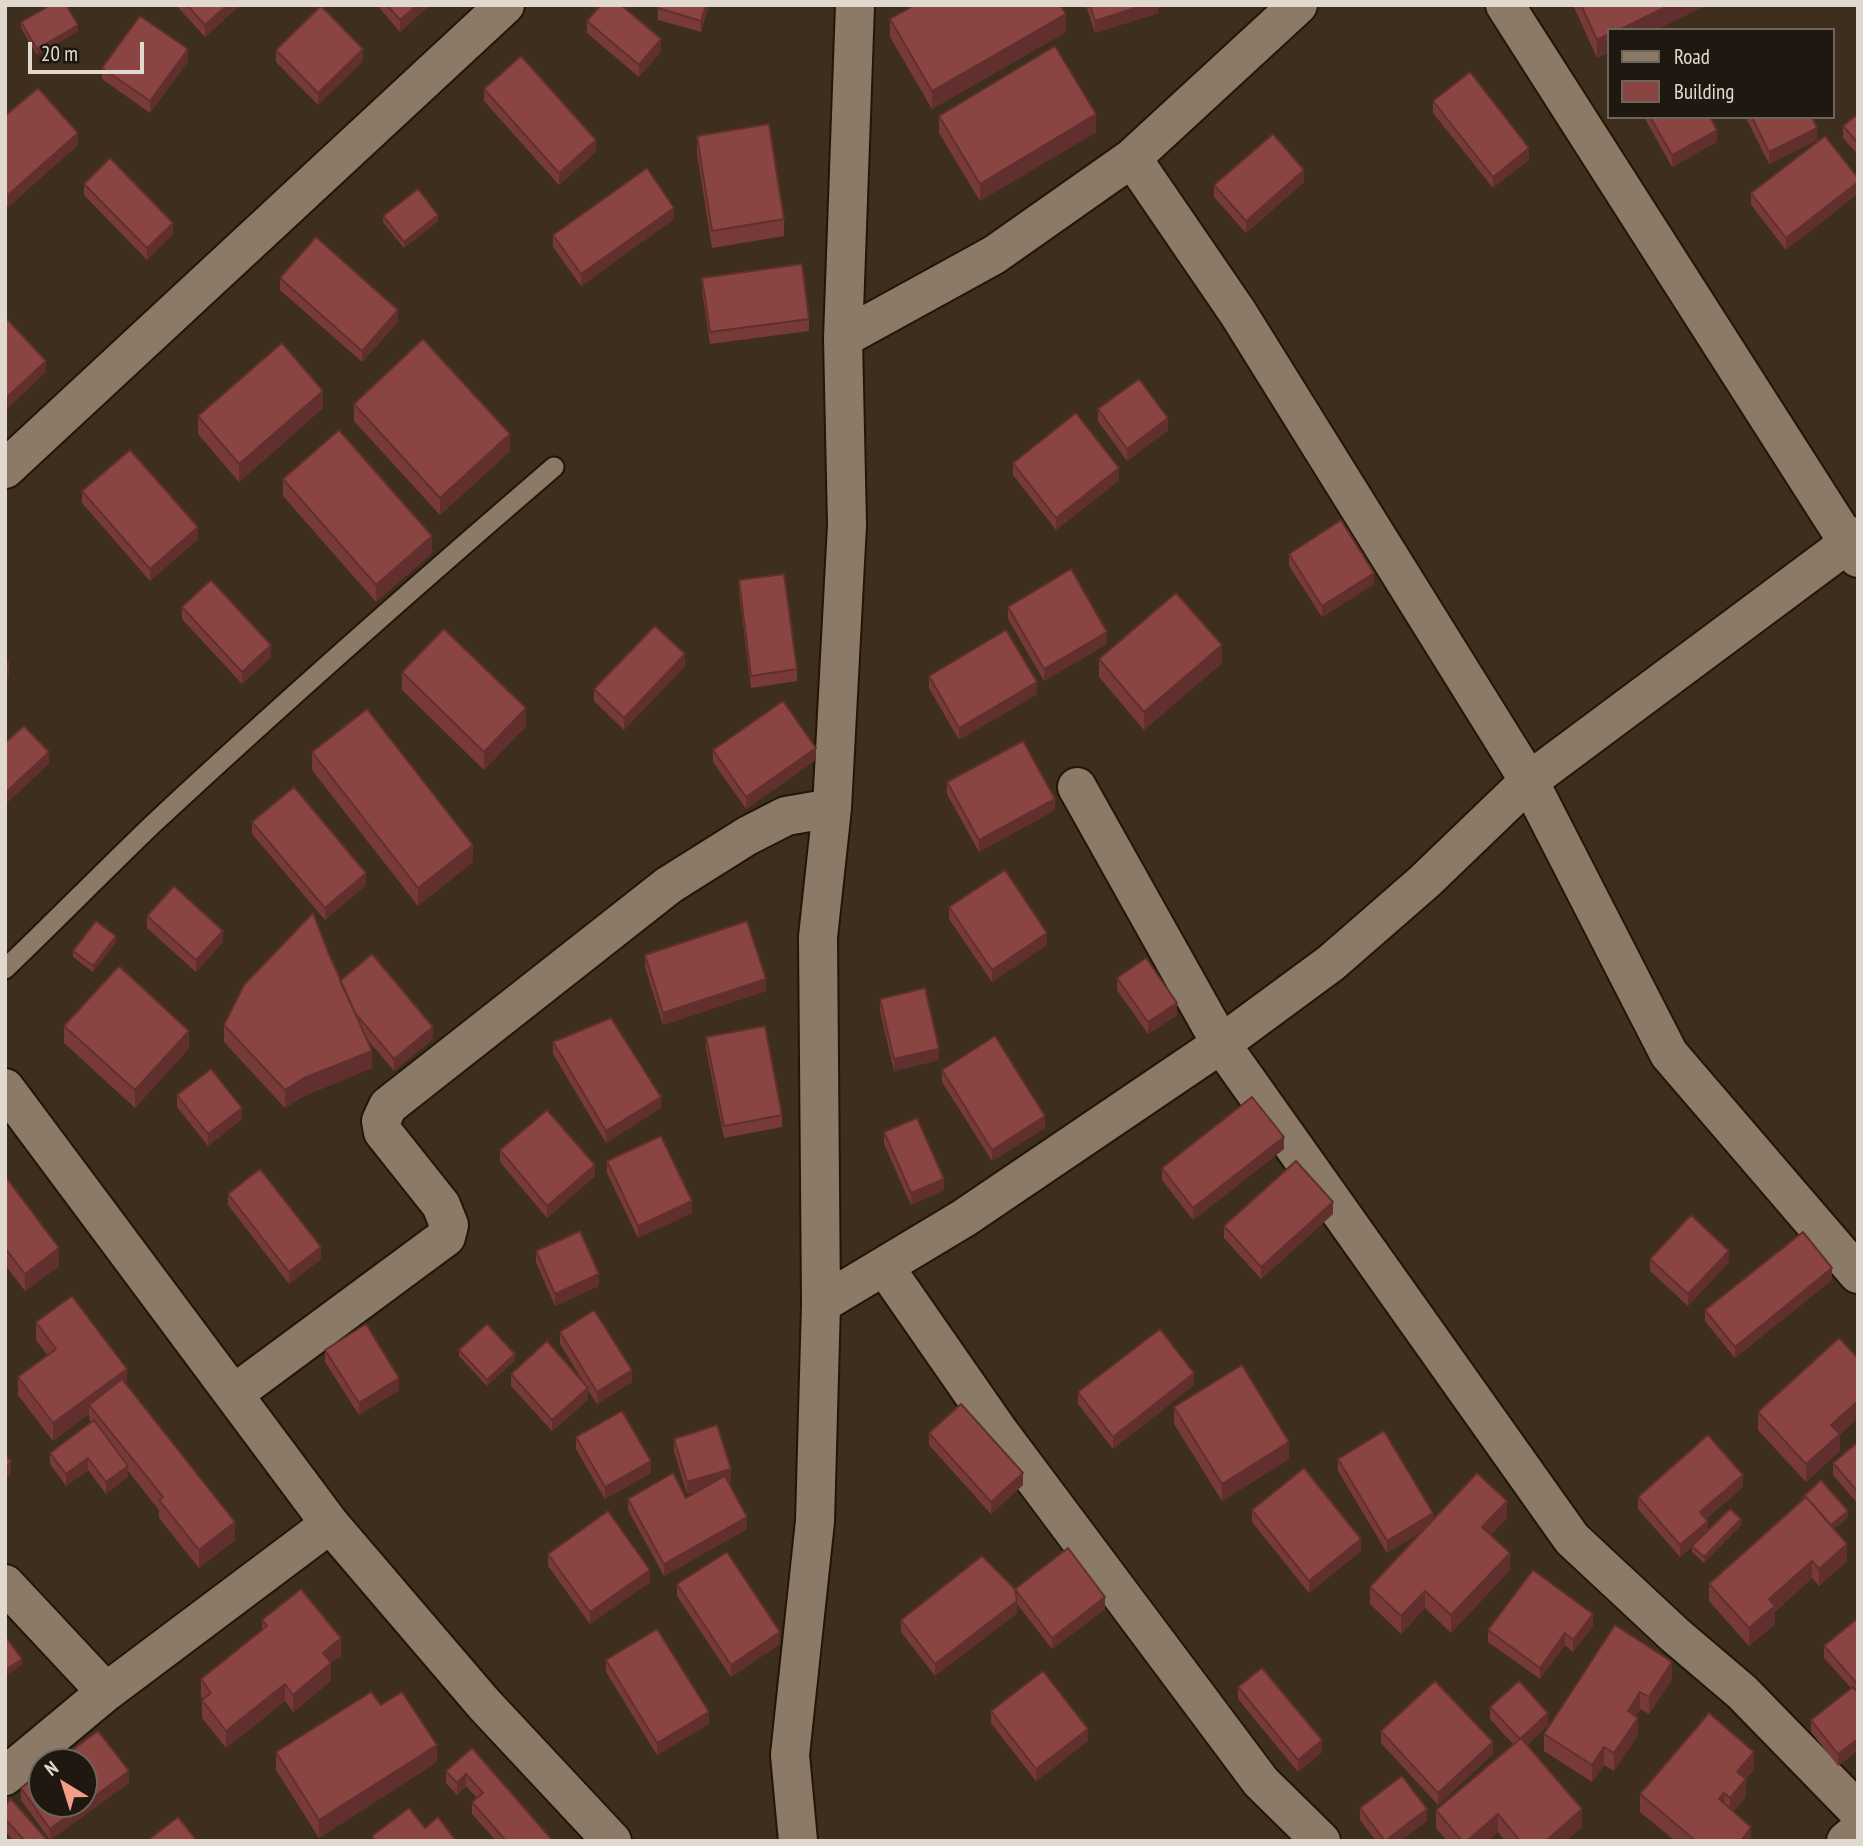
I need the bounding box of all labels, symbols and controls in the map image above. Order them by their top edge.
scale bar [32,28,147,72]
legend [1608,28,1835,119]
text: 20 m [41,40,78,67]
text: Road [1674,43,1710,70]
text: Building [1674,78,1734,105]
north arrow [28,1748,98,1818]
text: N [40,1755,63,1781]

